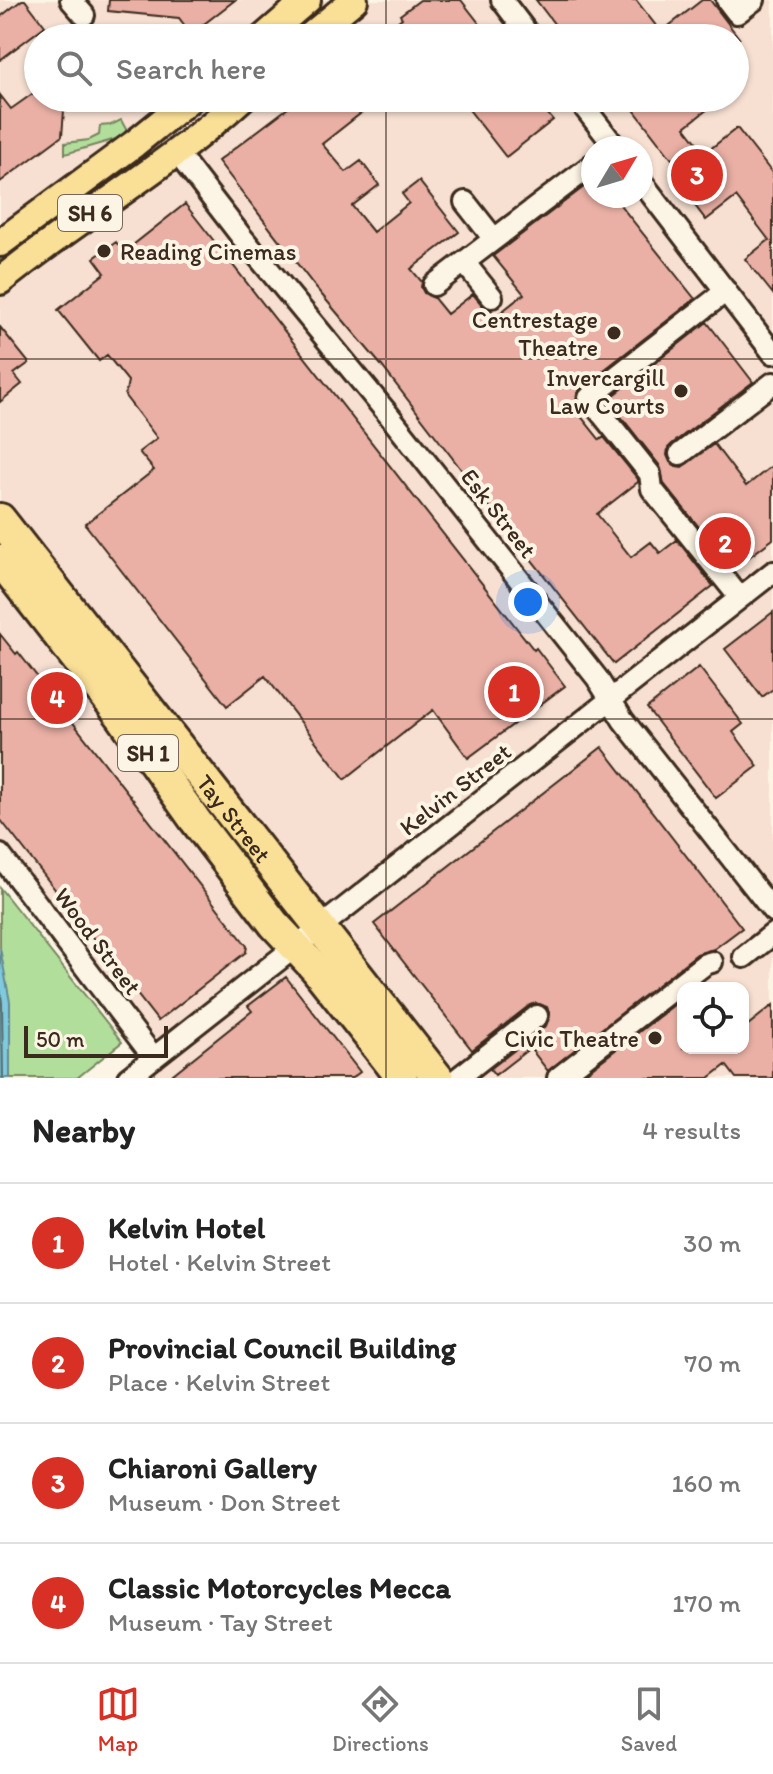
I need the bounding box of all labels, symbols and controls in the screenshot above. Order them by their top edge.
search box [24,24,749,112]
icon: search [52,46,96,90]
text: Search here [116,50,266,87]
north arrow [581,136,653,208]
pin: 3 [671,145,723,205]
road number: SH 6 [58,195,122,231]
place label: Reading Cinemas [120,237,297,266]
marker: Reading Cinemas [95,242,113,260]
place label: Centrestage Theatre [472,305,598,362]
marker: Centrestage Theatre [605,324,623,342]
place label: Invercargill Law Courts [546,363,665,420]
marker: Invercargill Law Courts [672,382,690,400]
street label: Esk Street [455,463,543,563]
pin: 2 [699,513,751,573]
your location [508,582,548,622]
pin: 1 [488,662,540,722]
pin: 4 [31,668,83,728]
road number: SH 1 [118,735,178,771]
street label: Kelvin Street [394,737,516,841]
street label: Tay Street [191,768,278,868]
street label: Wood Street [48,882,148,1000]
map controls [677,982,749,1054]
button: locate [677,982,749,1054]
scale bar [24,1022,168,1058]
place label: Civic Theatre [504,1024,639,1053]
text: 50 m [36,1026,85,1053]
marker: Civic Theatre [646,1029,664,1047]
text: Nearby [32,1110,135,1151]
text: 4 results [642,1114,741,1146]
text: Kelvin Hotel [108,1209,265,1246]
text: 1 [52,1227,64,1259]
text: 30 m [683,1227,741,1259]
text: Hotel · Kelvin Street [108,1246,331,1278]
text: Provincial Council Building [108,1329,456,1366]
text: 2 [51,1347,65,1379]
text: 70 m [684,1347,741,1379]
text: Place · Kelvin Street [108,1366,330,1398]
text: Chiaroni Gallery [108,1449,317,1486]
text: 3 [51,1467,65,1499]
text: 160 m [671,1467,741,1499]
text: Museum · Don Street [108,1486,340,1518]
text: Classic Motorcycles Mecca [108,1569,451,1606]
text: 4 [50,1587,66,1619]
text: 170 m [672,1587,741,1619]
text: Museum · Tay Street [108,1606,333,1638]
tab: Map [96,1682,140,1757]
tab: Directions [332,1682,429,1757]
tab: Saved [621,1682,677,1757]

